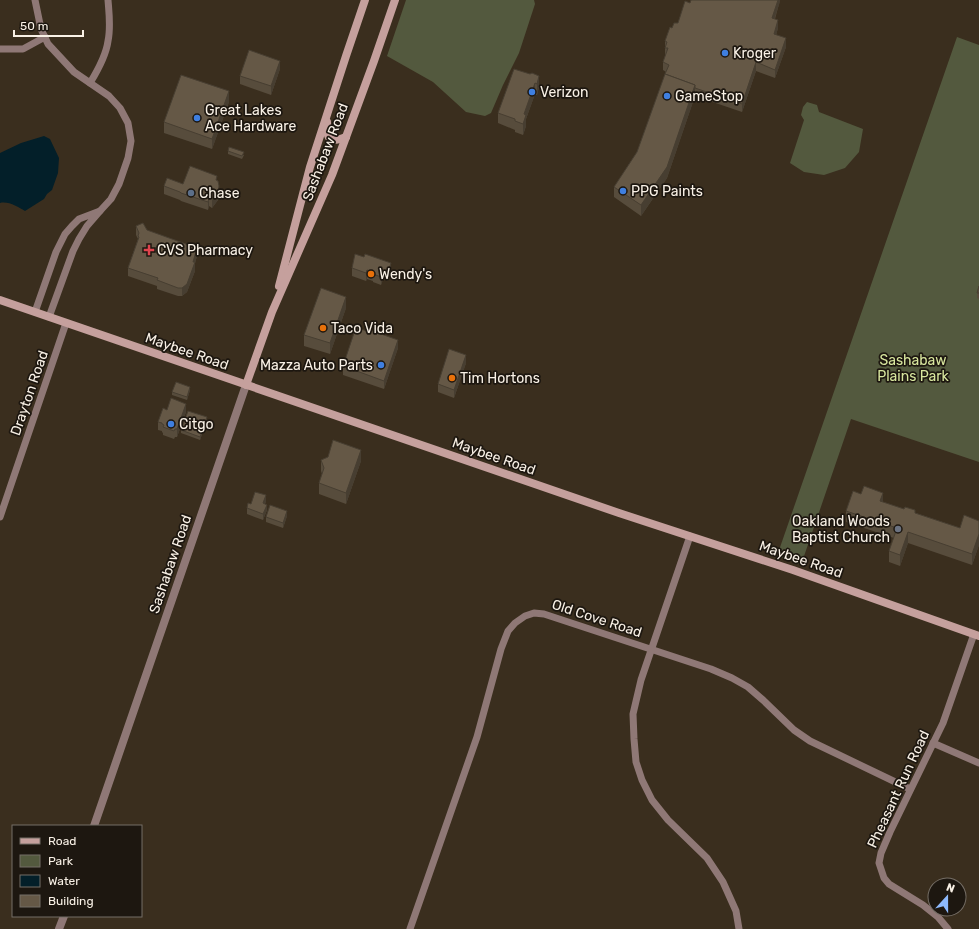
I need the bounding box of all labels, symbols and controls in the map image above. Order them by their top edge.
scale bar [14,12,83,38]
text: 50 m [20,19,48,33]
place label: Kroger [733,45,777,62]
marker: Kroger [720,48,730,58]
place label: Verizon [540,84,589,101]
marker: Verizon [527,87,537,97]
place label: GameStop [675,88,743,105]
marker: GameStop [662,91,672,101]
street label: Sashabaw Road [299,101,352,203]
place label: Great Lakes Ace Hardware [205,102,296,135]
marker: Great Lakes Ace Hardware [192,113,202,123]
place label: PPG Paints [631,183,703,200]
place label: Chase [199,185,240,202]
marker: PPG Paints [618,186,628,196]
marker: Chase [186,188,196,198]
place label: CVS Pharmacy [157,242,253,259]
marker: CVS Pharmacy [144,245,154,255]
place label: Wendy's [379,266,432,283]
marker: Wendy's [366,269,376,279]
place label: Taco Vida [331,320,393,337]
marker: Taco Vida [318,323,328,333]
street label: Maybee Road [143,329,231,374]
street label: Drayton Road [7,348,52,438]
park label: Sashabaw Plains Park [877,352,950,385]
place label: Mazza Auto Parts [260,357,373,374]
marker: Mazza Auto Parts [376,360,386,370]
place label: Tim Hortons [460,370,540,387]
marker: Tim Hortons [447,373,457,383]
place label: Citgo [179,416,214,433]
marker: Citgo [166,419,176,429]
street label: Maybee Road [450,434,538,479]
street label: Sashabaw Road [146,513,195,616]
place label: Oakland Woods Baptist Church [792,513,890,546]
marker: Oakland Woods Baptist Church [893,524,903,534]
street label: Maybee Road [757,537,845,582]
street label: Old Cove Road [550,596,644,641]
street label: Pheasant Run Road [864,728,933,851]
legend [12,825,142,917]
text: Road [48,834,76,848]
text: Park [48,854,74,868]
text: Water [48,874,80,888]
north arrow [927,877,967,917]
text: N [944,881,957,896]
text: Building [48,894,94,908]

